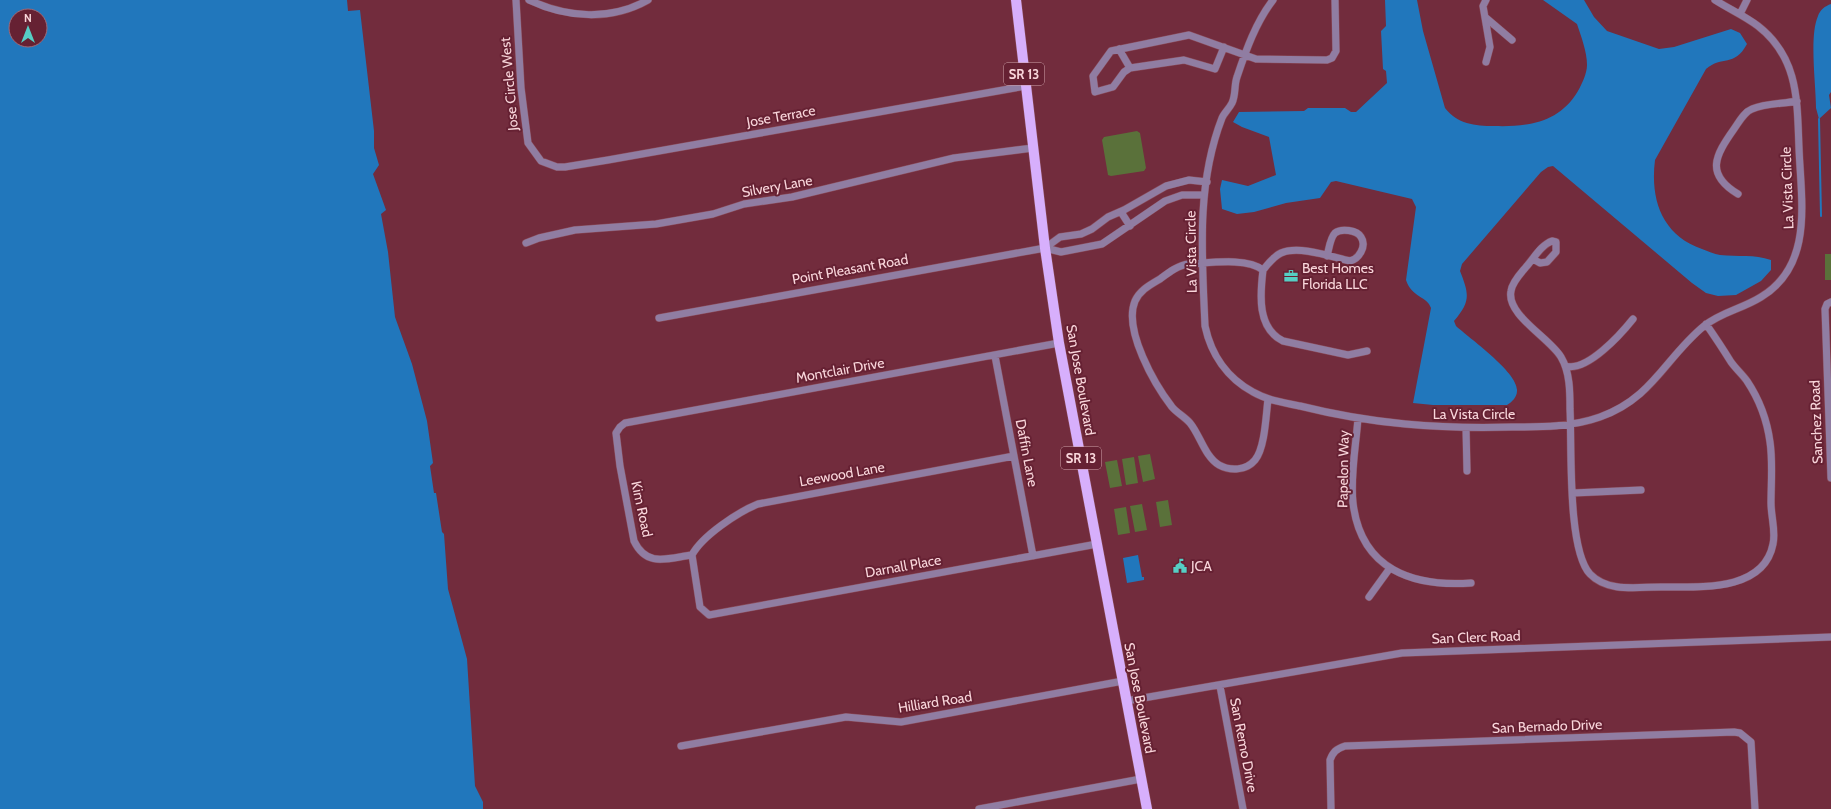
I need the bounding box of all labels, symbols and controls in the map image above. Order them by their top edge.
north arrow [8,8,48,48]
text: N [24,11,32,25]
street label: Jose Circle West [496,36,522,132]
road number: SR 13 [1004,63,1044,85]
street label: Jose Terrace [744,101,817,131]
street label: La Vista Circle [1777,147,1797,229]
street label: Silvery Lane [740,171,814,201]
street label: La Vista Circle [1181,211,1201,293]
street label: Point Pleasant Road [791,250,909,288]
place label: Best Homes Florida LLC [1302,259,1374,293]
office icon: Best Homes Florida LLC [1283,268,1299,284]
street label: San Jose Boulevard [1062,323,1100,437]
street label: Montclair Drive [794,353,886,387]
street label: Sanchez Road [1806,380,1826,464]
street label: La Vista Circle [1433,405,1515,423]
street label: Daffin Lane [1012,418,1042,488]
street label: Papelon Way [1333,430,1353,508]
road number: SR 13 [1061,447,1101,469]
street label: Leewood Lane [798,458,886,490]
street label: Kim Road [627,479,657,539]
street label: Darnall Place [864,550,942,582]
place label: JCA [1190,557,1212,575]
public building icon: JCA [1172,558,1188,574]
street label: San Clerc Road [1431,626,1521,648]
street label: San Jose Boulevard [1120,641,1160,755]
street label: Hilliard Road [897,687,973,717]
street label: San Remo Drive [1226,696,1262,794]
street label: San Bernado Drive [1492,715,1602,737]

